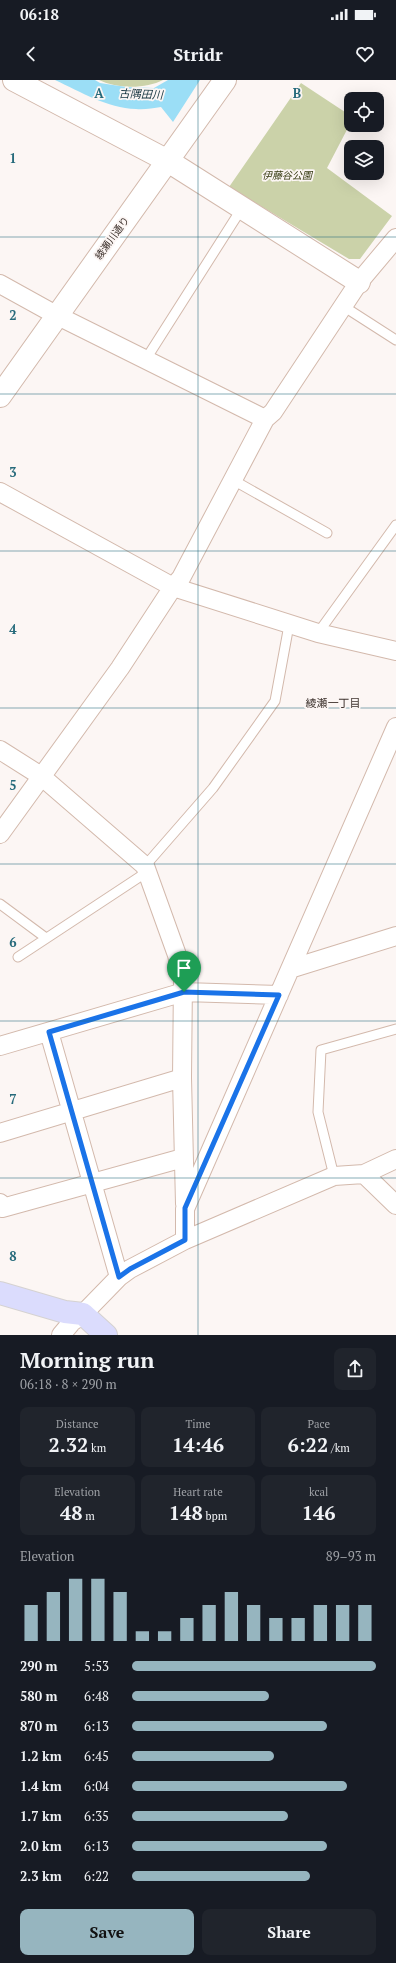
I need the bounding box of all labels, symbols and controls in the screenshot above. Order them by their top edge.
text: 06:18 [20,4,59,24]
text: Stridr [173,42,223,66]
icon: back [20,43,42,65]
icon: heart [354,43,376,65]
text: A [94,84,104,102]
text: B [293,84,301,102]
water label: 古隅田川 [119,86,164,102]
map controls [344,92,384,180]
button: locate [344,92,384,132]
button: layers [344,140,384,180]
text: 1 [9,149,17,167]
park label: 伊藤谷公園 [262,169,314,182]
street label: 綾瀬川通り [92,214,132,262]
text: 2 [9,306,17,324]
text: 3 [9,463,17,481]
text: 4 [9,620,17,638]
district label: 綾瀬一丁目 [306,696,361,710]
text: 5 [9,776,17,794]
text: 6 [9,933,17,951]
pin [167,951,201,992]
icon: arrive [173,957,195,979]
text: 7 [9,1090,17,1108]
text: 8 [9,1247,17,1265]
text: Morning run [20,1345,154,1374]
button: share [334,1348,376,1390]
text: 06:18 · 8 × 290 m [20,1375,117,1393]
text: Distance [56,1417,99,1431]
text: Time [185,1417,211,1431]
text: Pace [307,1417,330,1431]
text: 2.32 [48,1431,88,1458]
text: 14:46 [172,1431,224,1458]
text: 6:22 [287,1431,328,1458]
text: km [88,1441,106,1455]
text: /km [328,1441,350,1455]
text: Elevation [54,1485,100,1499]
text: Heart rate [173,1485,223,1499]
text: kcal [309,1485,328,1499]
text: 48 [60,1499,83,1526]
text: 148 [169,1499,203,1526]
text: 146 [302,1499,336,1526]
text: m [83,1509,95,1523]
text: bpm [203,1509,227,1523]
text: Elevation [20,1547,75,1565]
text: 89–93 m [326,1547,376,1565]
text: 290 m [20,1657,58,1675]
text: 5:53 [84,1657,109,1675]
text: 580 m [20,1687,58,1705]
text: 6:48 [84,1687,109,1705]
text: 870 m [20,1717,58,1735]
text: 6:13 [84,1717,109,1735]
text: 1.2 km [20,1747,62,1765]
text: 6:45 [84,1747,109,1765]
text: 1.4 km [20,1777,62,1795]
text: 6:04 [84,1777,109,1795]
text: 1.7 km [20,1807,62,1825]
text: 6:35 [84,1807,109,1825]
text: 2.0 km [20,1837,62,1855]
text: 6:13 [84,1837,109,1855]
text: 2.3 km [20,1867,62,1885]
text: 6:22 [84,1867,109,1885]
button: Save [20,1909,194,1955]
button: Share [202,1909,376,1955]

